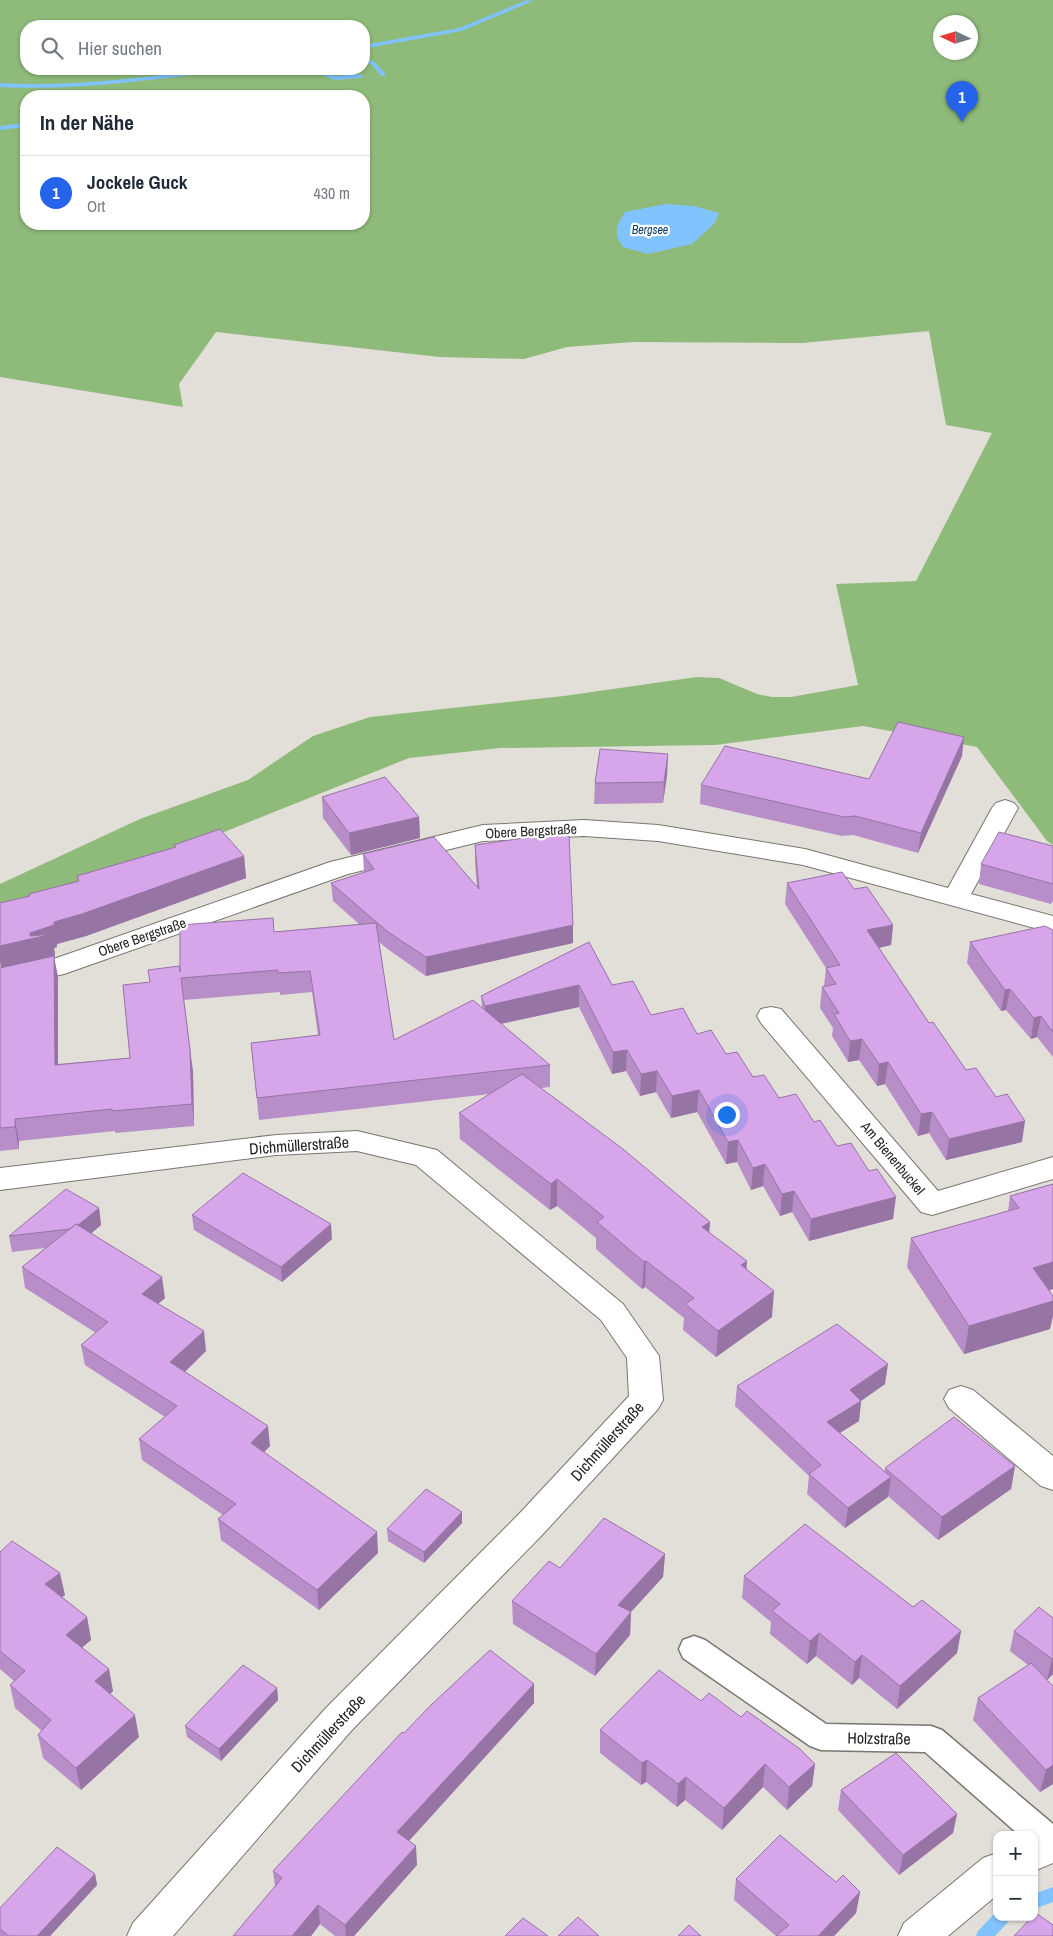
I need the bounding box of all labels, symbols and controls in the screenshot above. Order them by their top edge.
north arrow [933,15,978,60]
search box [20,20,370,75]
icon: search [38,34,66,62]
text: Hier suchen [78,35,162,61]
pin: 1 [946,81,978,122]
text: In der Nähe [40,108,134,137]
text: Jockele Guck [87,169,187,195]
text: 1 [52,182,60,204]
text: 430 m [314,182,350,204]
text: Ort [87,195,105,217]
water label: Bergsee [632,222,669,238]
street label: Obere Bergstraße [485,820,577,842]
street label: Obere Bergstraße [96,914,188,960]
your location [714,1102,740,1128]
street label: Am Bienenbuckel [857,1117,929,1198]
street label: Dichmüllerstraße [248,1131,350,1159]
street label: Dichmüllerstraße [565,1397,649,1485]
street label: Dichmüllerstraße [286,1689,370,1777]
street label: Holzstraße [847,1726,911,1750]
map controls [993,1831,1038,1921]
button: + [993,1831,1038,1876]
button: − [993,1876,1038,1921]

